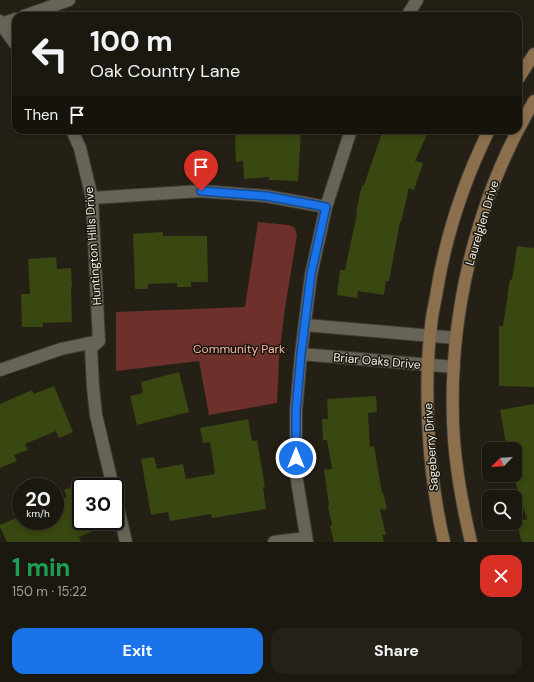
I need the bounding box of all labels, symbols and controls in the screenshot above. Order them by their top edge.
text: 100 m [90,23,173,60]
icon: left [24,28,76,80]
text: Oak Country Lane [90,59,240,83]
icon: arrive [66,104,88,126]
text: Then [24,105,58,125]
pin [184,150,218,191]
icon: arrive [190,156,212,178]
street label: Laurelglen Drive [461,178,503,267]
street label: Huntington Hills Drive [81,186,105,306]
park label: Community Park [193,341,285,357]
street label: Briar Oaks Drive [333,349,422,373]
street label: Sageberry Drive [420,402,442,492]
position arrow [275,437,317,479]
north arrow [482,442,522,482]
map controls [482,442,522,530]
speed limit sign: 30 [72,478,124,530]
text: 20 [25,486,51,512]
button: search [482,490,522,530]
text: km/h [26,507,50,520]
text: 1 min [12,552,70,583]
button: close [480,555,522,597]
text: 150 m · 15:22 [12,583,87,600]
button: Exit [12,628,263,674]
button: Share [271,628,522,674]

